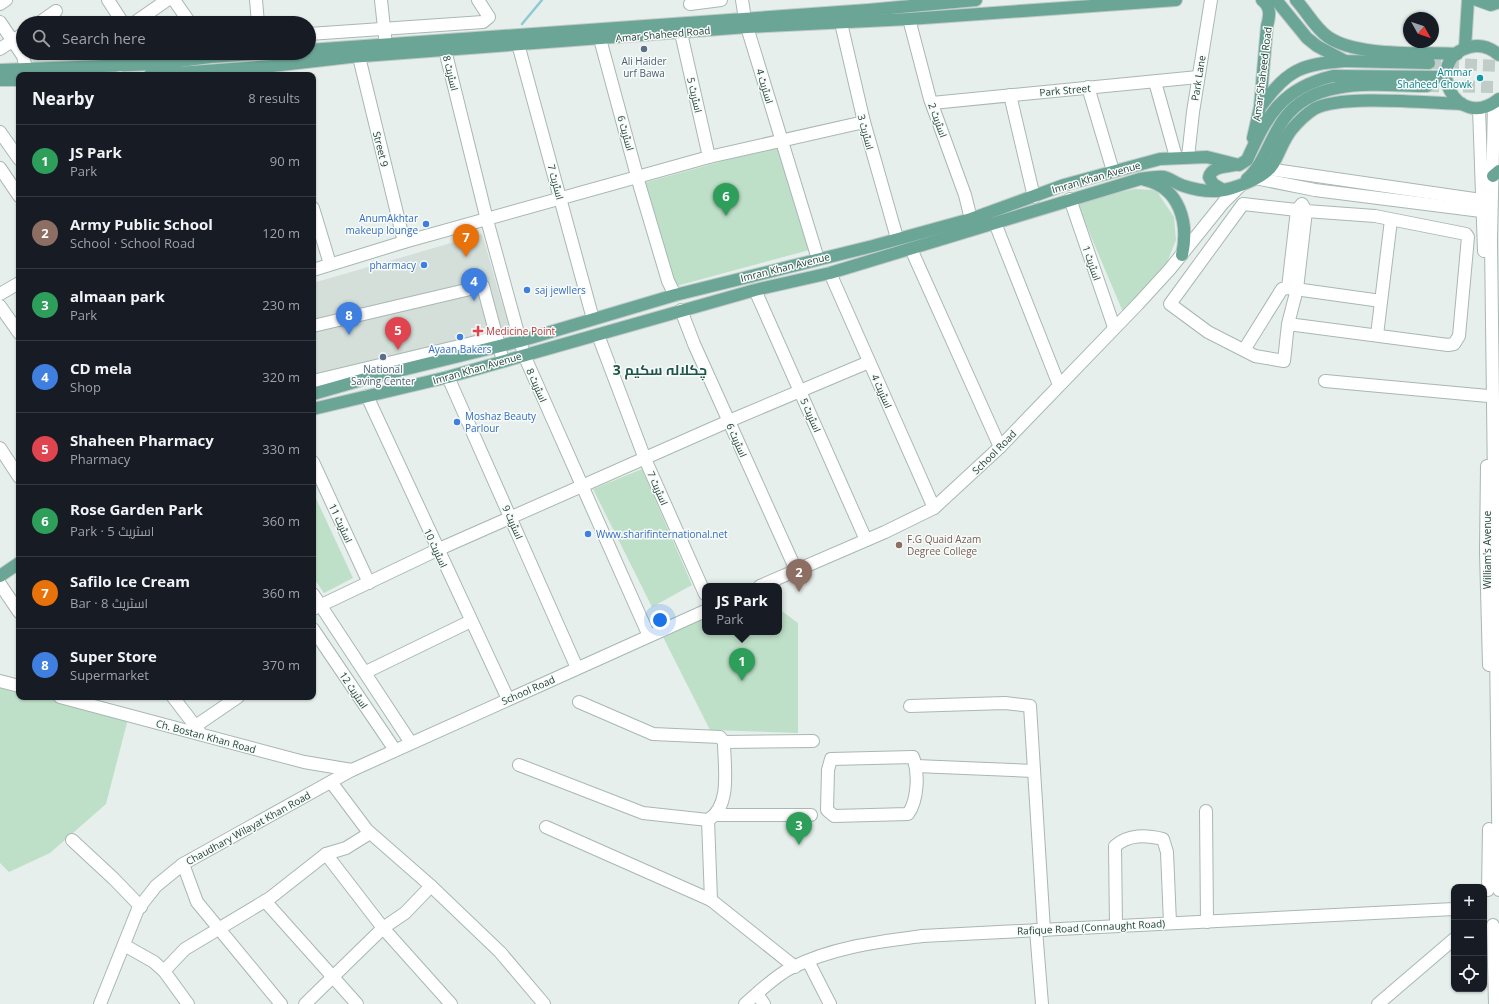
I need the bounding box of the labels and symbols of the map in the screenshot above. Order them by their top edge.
north arrow [1403,12,1439,48]
street label: Amar Shaheed Road [615,23,711,45]
street label: Amar Shaheed Road [1249,26,1275,122]
marker: Ali Haider urf Bawa [639,44,649,54]
street label: اسٹریٹ 8 [440,54,462,92]
place label: Ali Haider urf Bawa [621,54,667,80]
street label: Park Lane [1187,54,1209,102]
place label: Ammar Shaheed Chowk [1397,65,1473,91]
street label: اسٹریٹ 4 [753,67,777,105]
marker: Ammar Shaheed Chowk [1475,73,1485,83]
street label: اسٹریٹ 5 [684,76,706,114]
street label: Park Street [1039,81,1092,99]
street label: اسٹریٹ 2 [925,101,951,139]
street label: اسٹریٹ 3 [855,113,877,151]
street label: اسٹریٹ 6 [614,114,638,152]
street label: Street 9 [370,130,392,169]
street label: Imran Khan Avenue [1050,158,1142,196]
street label: اسٹریٹ 7 [545,163,567,201]
pin: 6 [713,183,739,216]
place label: AnumAkhtar makeup lounge [346,211,418,237]
marker: AnumAkhtar makeup lounge [421,219,431,229]
pin: 7 [453,224,479,257]
street label: اسٹریٹ 1 [1080,244,1104,282]
street label: Imran Khan Avenue [739,249,832,285]
place label: pharmacy [369,258,417,272]
marker: pharmacy [419,260,429,270]
pin: 4 [461,268,487,301]
place label: saj jewllers [535,283,586,297]
marker: saj jewllers [522,285,532,295]
pin: 8 [336,302,362,335]
pin: 5 [385,317,411,350]
place label: Medicine Point [486,324,556,338]
marker: Medicine Point [473,326,483,336]
marker: Ayaan Bakers [455,332,465,342]
place label: Ayaan Bakers [429,342,492,356]
street label: Imran Khan Avenue [431,349,523,387]
marker: National Saving Center [378,352,388,362]
district label: چکلالہ سکیم 3 [613,360,707,381]
place label: National Saving Center [351,362,415,388]
street label: اسٹریٹ 8 [523,366,551,404]
street label: اسٹریٹ 4 [868,372,896,410]
street label: اسٹریٹ 5 [797,396,825,434]
place label: Moshaz Beauty Parlour [465,409,537,435]
marker: Moshaz Beauty Parlour [452,417,462,427]
street label: اسٹریٹ 6 [723,421,751,459]
street label: School Road [969,427,1019,477]
street label: اسٹریٹ 7 [644,469,672,507]
street label: اسٹریٹ 11 [326,501,356,545]
street label: اسٹریٹ 9 [499,503,527,541]
street label: William's Avenue [1480,510,1494,589]
street label: اسٹریٹ 10 [421,526,451,570]
place label: Www.sharifinternational.net [596,527,728,541]
marker: Www.sharifinternational.net [583,529,593,539]
place label: F.G Quaid Azam Degree College [907,532,981,558]
marker: F.G Quaid Azam Degree College [894,540,904,550]
pin: 2 [786,559,812,592]
your location [650,610,670,630]
pin: 1 [729,648,755,681]
street label: اسٹریٹ 12 [337,669,371,711]
street label: School Road [499,672,557,708]
street label: Ch. Bostan Khan Road [154,716,258,756]
street label: Chaudhary Wilayat Khan Road [183,788,313,868]
pin: 3 [786,812,812,845]
street label: Rafique Road (Connaught Road) [1017,916,1165,938]

